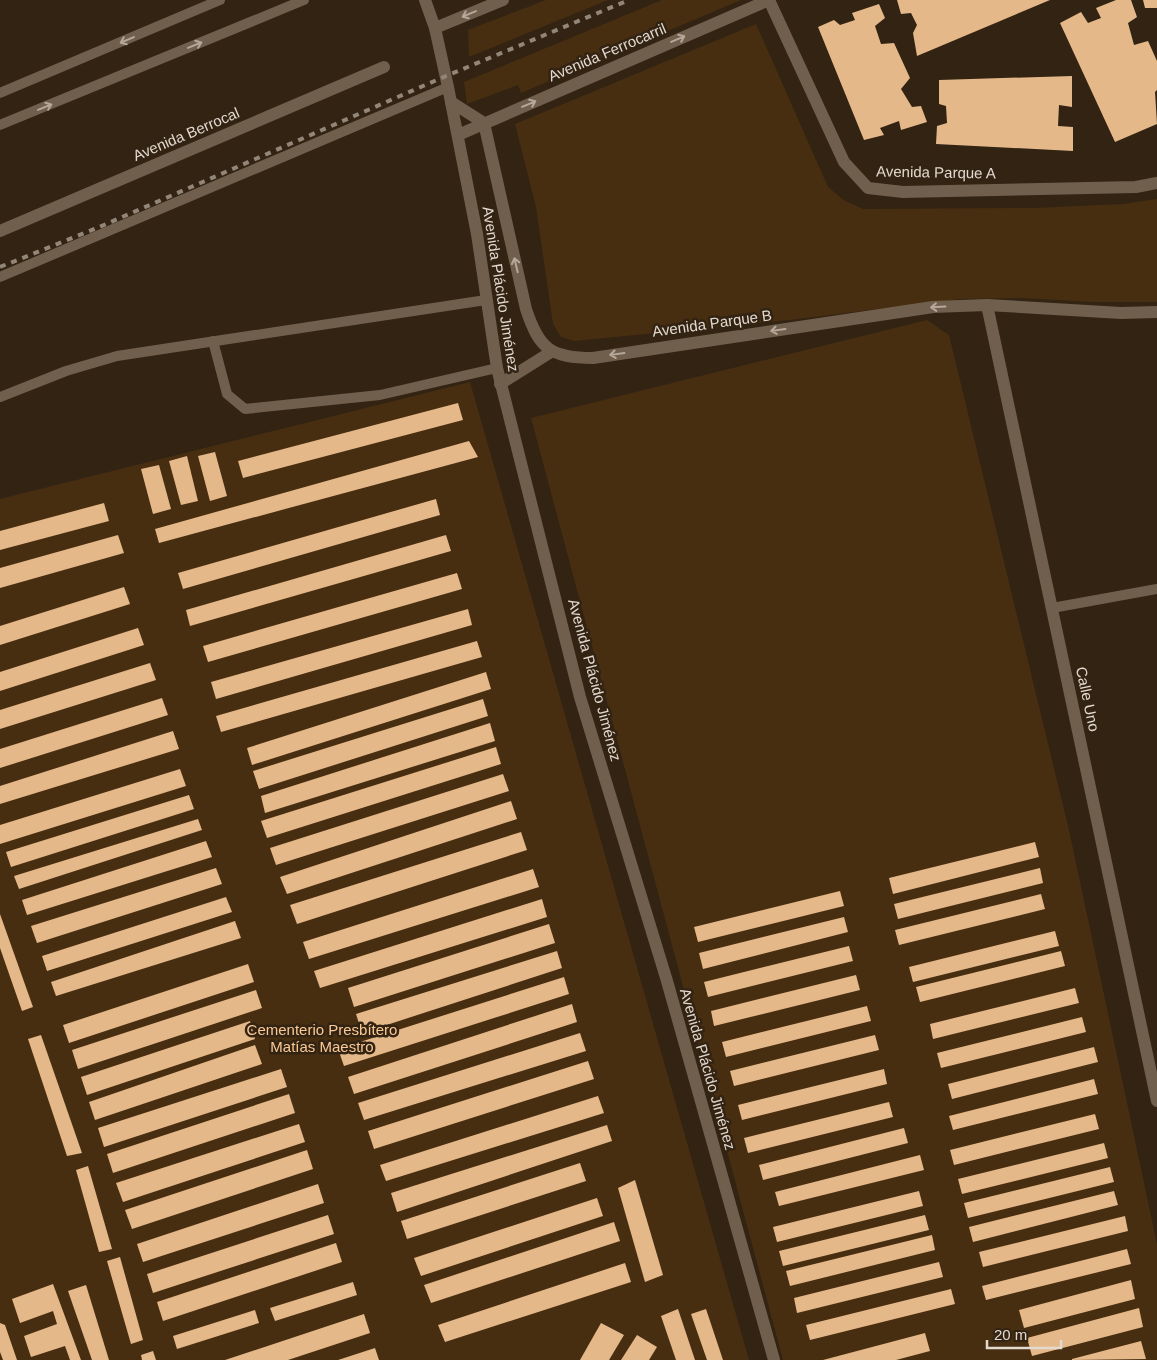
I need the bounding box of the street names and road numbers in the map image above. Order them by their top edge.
street label: Avenida Ferrocarril [545,19,669,85]
street label: Avenida Berrocal [130,104,242,164]
street label: Avenida Parque A [876,162,996,182]
street label: Avenida Plácido Jiménez [480,205,522,373]
street label: Avenida Parque B [651,306,773,340]
street label: Avenida Plácido Jiménez [565,597,625,763]
street label: Calle Uno [1073,665,1103,733]
street label: Avenida Plácido Jiménez [677,986,739,1152]

